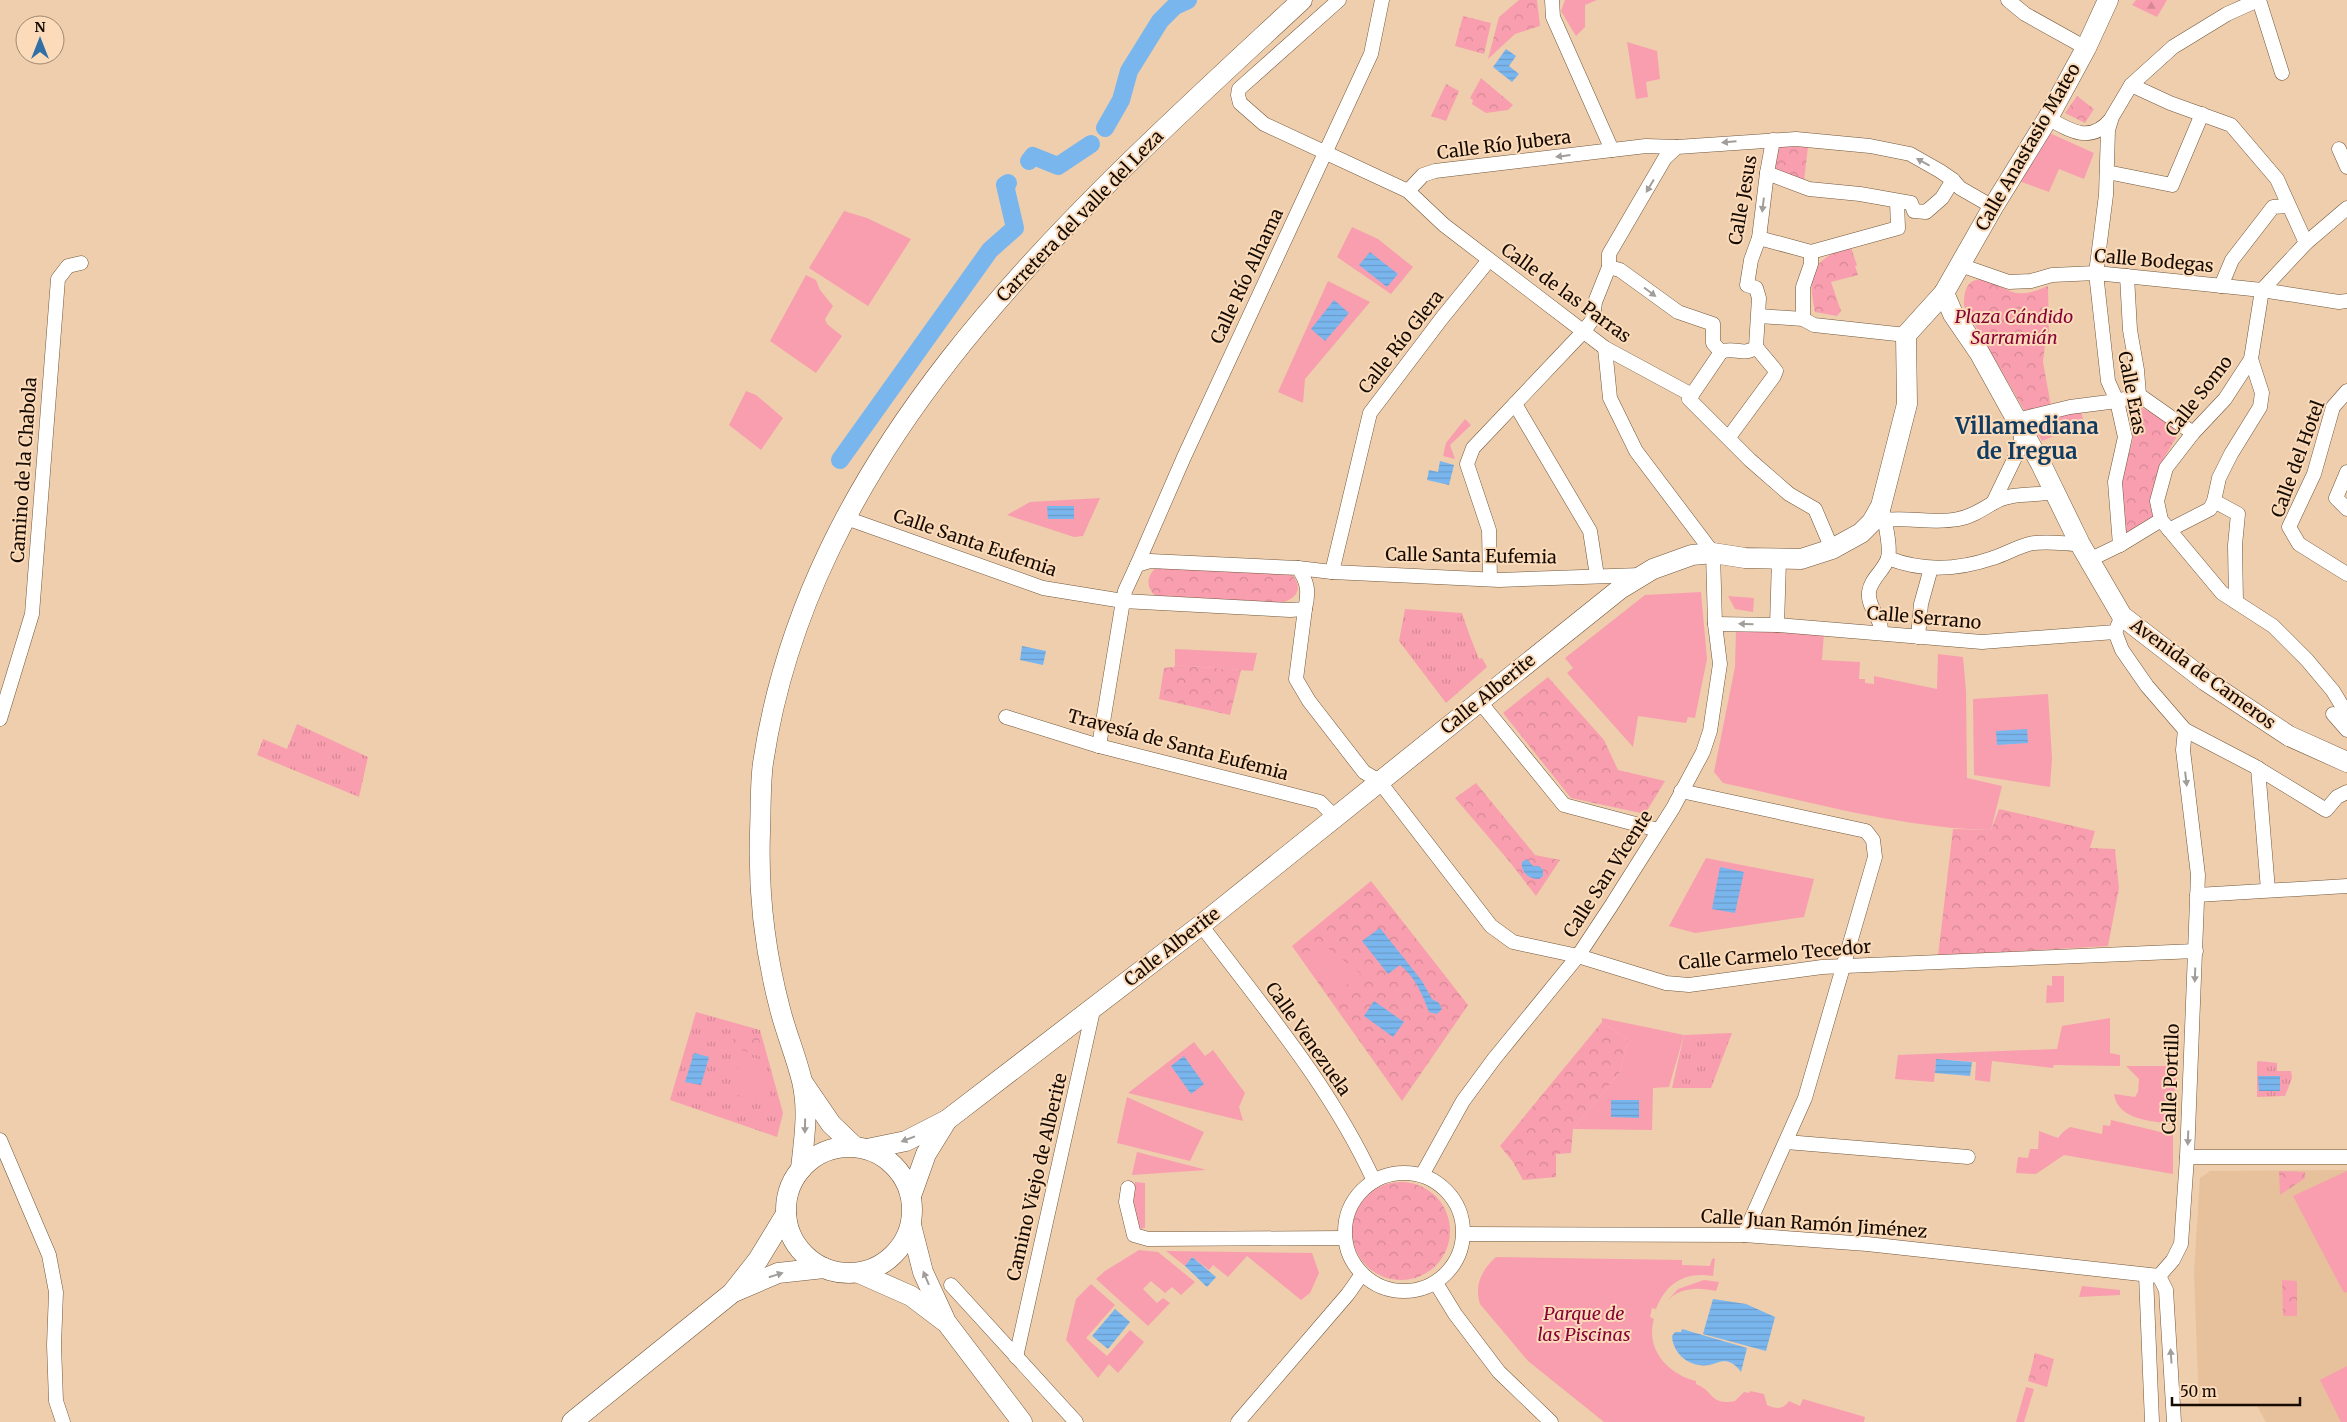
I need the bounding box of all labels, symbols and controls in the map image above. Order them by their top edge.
north arrow [15,15,65,65]
text: N [34,18,46,36]
street label: Calle Anastasio Mateo [1970,59,2085,235]
street label: Carretera del valle del Leza [991,125,1168,307]
street label: Calle Río Jubera [1436,125,1573,164]
one-way arrow [1721,138,1737,146]
one-way arrow [1555,152,1571,160]
street label: Calle Jesus [1723,153,1762,247]
one-way arrow [1916,158,1930,166]
one-way arrow [1645,180,1654,193]
one-way arrow [1759,197,1767,213]
street label: Calle Río Alhama [1205,204,1288,347]
street label: Calle de las Parras [1497,238,1636,348]
street label: Calle Bodegas [2093,244,2215,277]
street label: Calle Río Glera [1353,285,1448,398]
one-way arrow [1643,286,1656,297]
park label: Plaza Cándido Sarramián [1955,305,2073,349]
street label: Calle Eras [2113,349,2152,437]
street label: Calle Somo [2160,351,2237,441]
street label: Camino de la Chabola [6,376,41,564]
street label: Calle del Hotel [2266,397,2330,521]
district label: Villamediana de Iregua [1954,412,2099,465]
street label: Calle Santa Eufemia [890,504,1060,581]
street label: Calle Santa Eufemia [1385,543,1557,569]
street label: Calle Serrano [1866,601,1982,634]
street label: Avenida de Cameros [2125,613,2281,734]
one-way arrow [1738,620,1754,628]
street label: Calle Alberite [1436,648,1540,739]
street label: Travesía de Santa Eufemia [1065,704,1291,785]
one-way arrow [2183,771,2191,787]
street label: Calle San Vicente [1558,806,1657,942]
street label: Calle Alberite [1119,902,1224,991]
street label: Calle Carmelo Tecedor [1678,935,1872,974]
one-way arrow [2190,967,2198,983]
street label: Calle Venezuela [1261,977,1356,1100]
street label: Calle Portillo [2157,1023,2184,1135]
street label: Camino Viejo de Alberite [1001,1071,1072,1283]
one-way arrow [801,1119,809,1135]
one-way arrow [2183,1130,2191,1146]
one-way arrow [900,1135,915,1143]
street label: Calle Juan Ramón Jiménez [1700,1204,1928,1243]
one-way arrow [769,1270,784,1278]
one-way arrow [921,1270,929,1285]
park label: Parque de las Piscinas [1537,1302,1631,1346]
one-way arrow [2166,1348,2174,1364]
scale bar [2172,1374,2300,1406]
text: 50 m [2180,1382,2217,1401]

